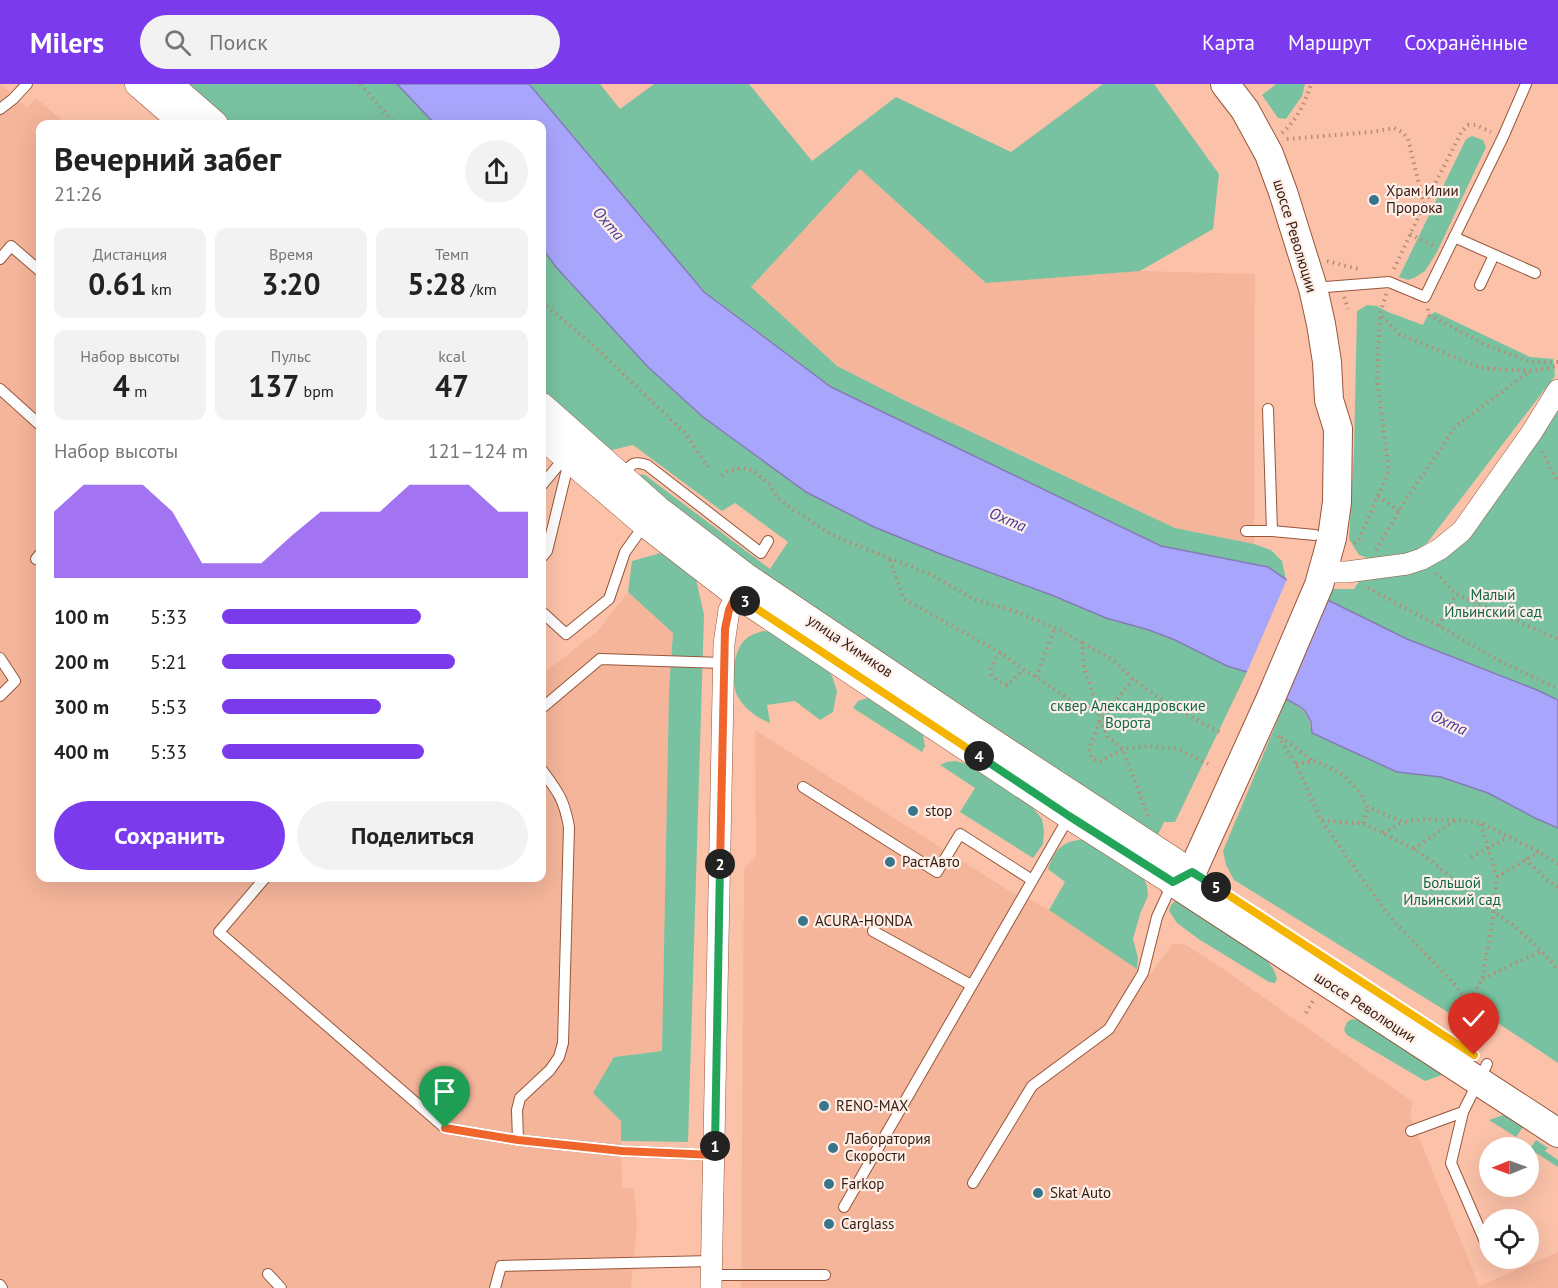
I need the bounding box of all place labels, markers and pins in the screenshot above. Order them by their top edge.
place label: Храм Илии Пророка [1386,181,1459,217]
marker: Храм Илии Пророка [1367,193,1381,207]
pin: 3 [730,586,760,616]
pin: 4 [964,741,994,771]
place label: stop [925,801,952,820]
marker: stop [906,804,920,818]
pin: 2 [705,849,735,879]
place label: РастАвто [902,852,960,871]
marker: РастАвто [883,855,897,869]
pin: 5 [1201,872,1231,902]
place label: ACURA-HONDA [815,911,913,930]
marker: ACURA-HONDA [796,914,810,928]
pin [1448,993,1499,1055]
pin [419,1066,470,1128]
place label: RENO-MAX [836,1096,908,1115]
marker: RENO-MAX [817,1099,831,1113]
place label: Лаборатория Скорости [844,1129,931,1165]
pin: 1 [700,1131,730,1161]
marker: Лаборатория Скорости [826,1141,840,1155]
place label: Farkop [841,1174,884,1193]
marker: Farkop [822,1177,836,1191]
place label: Skat Auto [1050,1183,1111,1202]
marker: Skat Auto [1031,1186,1045,1200]
place label: Carglass [841,1214,894,1233]
marker: Carglass [822,1217,836,1231]

